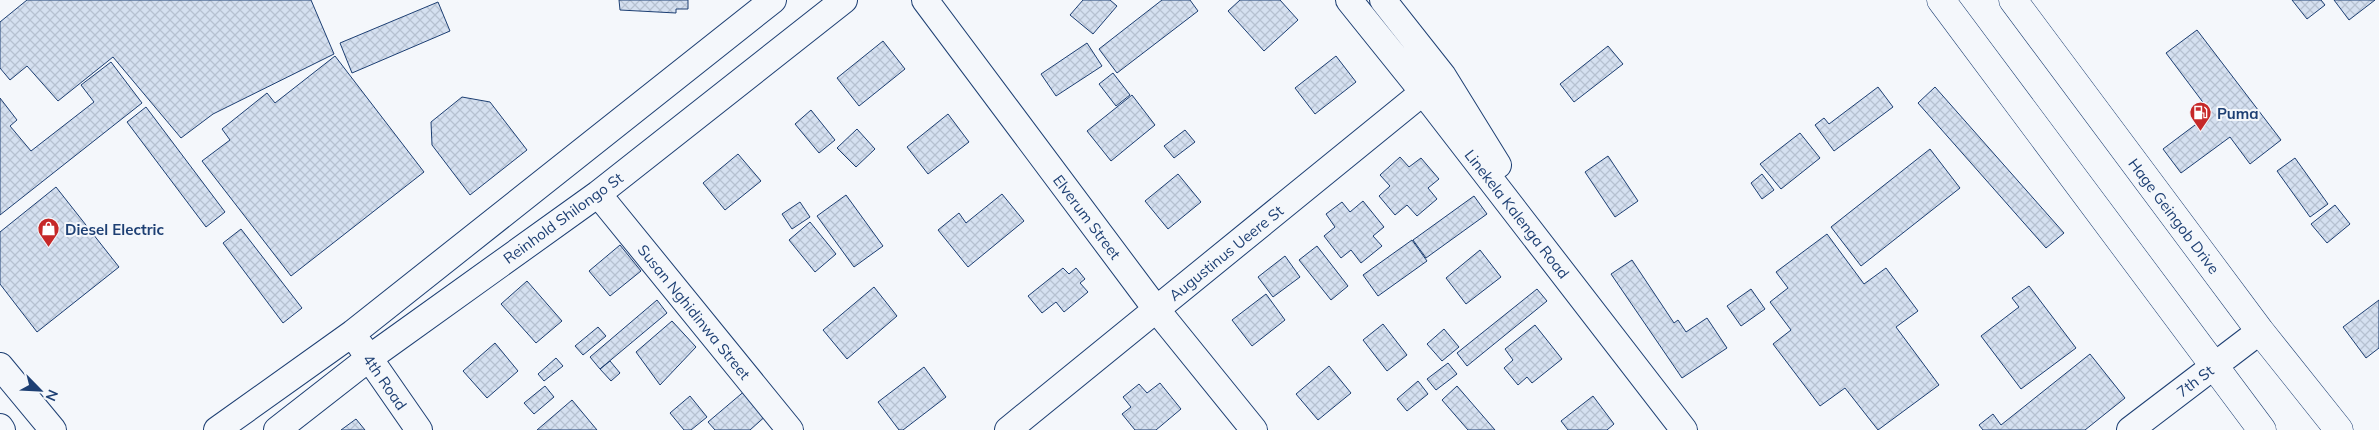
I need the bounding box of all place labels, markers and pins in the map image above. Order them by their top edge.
fuel station icon: Puma [2189,101,2213,132]
place label: Puma [2217,104,2259,123]
shop icon: Diesel Electric [37,217,61,248]
place label: Diesel Electric [65,220,164,239]

